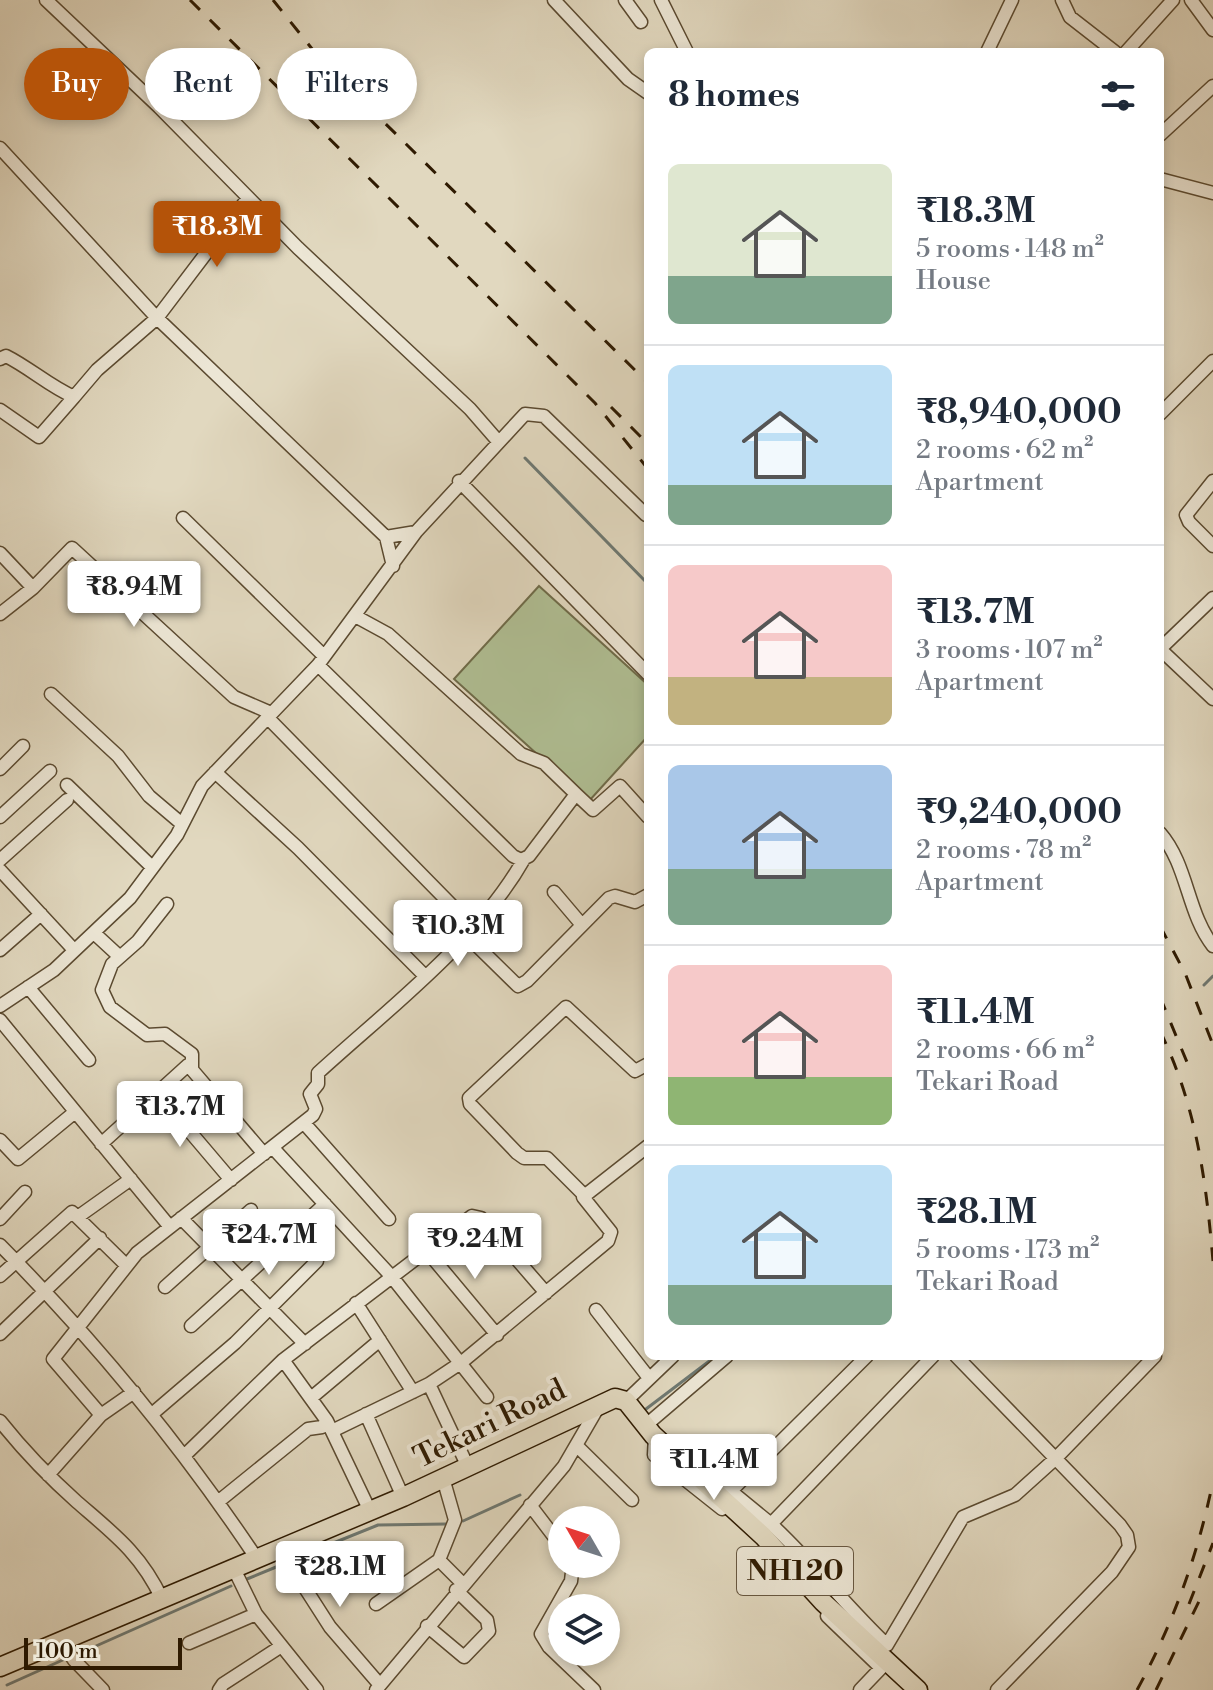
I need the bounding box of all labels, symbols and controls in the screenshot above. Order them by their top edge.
chip: Buy [24,48,129,120]
chip: Rent [145,48,261,120]
chip: Filters [277,48,417,120]
icon: filters [1096,74,1140,118]
text: 8 homes [668,75,800,117]
text: ₹18.3M [916,191,1035,233]
icon: home [732,196,828,292]
pin: ₹18.3M [152,201,282,269]
text: ₹18.3M [171,211,263,243]
text: 5 rooms · 148 m² [916,233,1104,265]
text: House [916,265,991,297]
text: ₹8,940,000 [916,392,1122,434]
icon: home [732,397,828,493]
text: 2 rooms · 62 m² [916,434,1093,466]
text: Apartment [916,466,1044,498]
pin: ₹8.94M [69,561,199,629]
text: ₹8.94M [86,571,182,603]
text: ₹13.7M [916,592,1034,634]
icon: home [732,597,828,693]
text: 3 rooms · 107 m² [916,634,1103,666]
text: Apartment [916,666,1044,698]
text: ₹9,240,000 [916,792,1122,834]
icon: home [732,797,828,893]
text: 2 rooms · 78 m² [916,834,1091,866]
text: Apartment [916,866,1044,898]
pin: ₹10.3M [393,900,523,968]
text: ₹10.3M [411,910,505,942]
text: ₹11.4M [916,992,1034,1034]
icon: home [732,997,828,1093]
text: 2 rooms · 66 m² [916,1034,1094,1066]
text: Tekari Road [916,1066,1059,1098]
pin: ₹13.7M [115,1081,245,1149]
text: ₹13.7M [135,1091,225,1123]
text: ₹28.1M [916,1192,1037,1234]
icon: home [732,1197,828,1293]
pin: ₹24.7M [204,1209,334,1277]
pin: ₹9.24M [410,1213,540,1281]
text: ₹24.7M [221,1219,317,1251]
text: ₹9.24M [426,1223,524,1255]
text: 5 rooms · 173 m² [916,1234,1099,1266]
text: Tekari Road [916,1266,1059,1298]
street label: Tekari Road [408,1371,572,1477]
pin: ₹11.4M [649,1434,779,1502]
text: ₹11.4M [669,1444,759,1476]
north arrow [548,1506,620,1578]
map controls [548,1506,620,1666]
pin: ₹28.1M [275,1541,405,1609]
road number: NH120 [737,1547,853,1595]
text: ₹28.1M [294,1551,386,1583]
button: layers [548,1594,620,1666]
scale bar [24,1634,182,1670]
text: 100 m [36,1638,98,1665]

